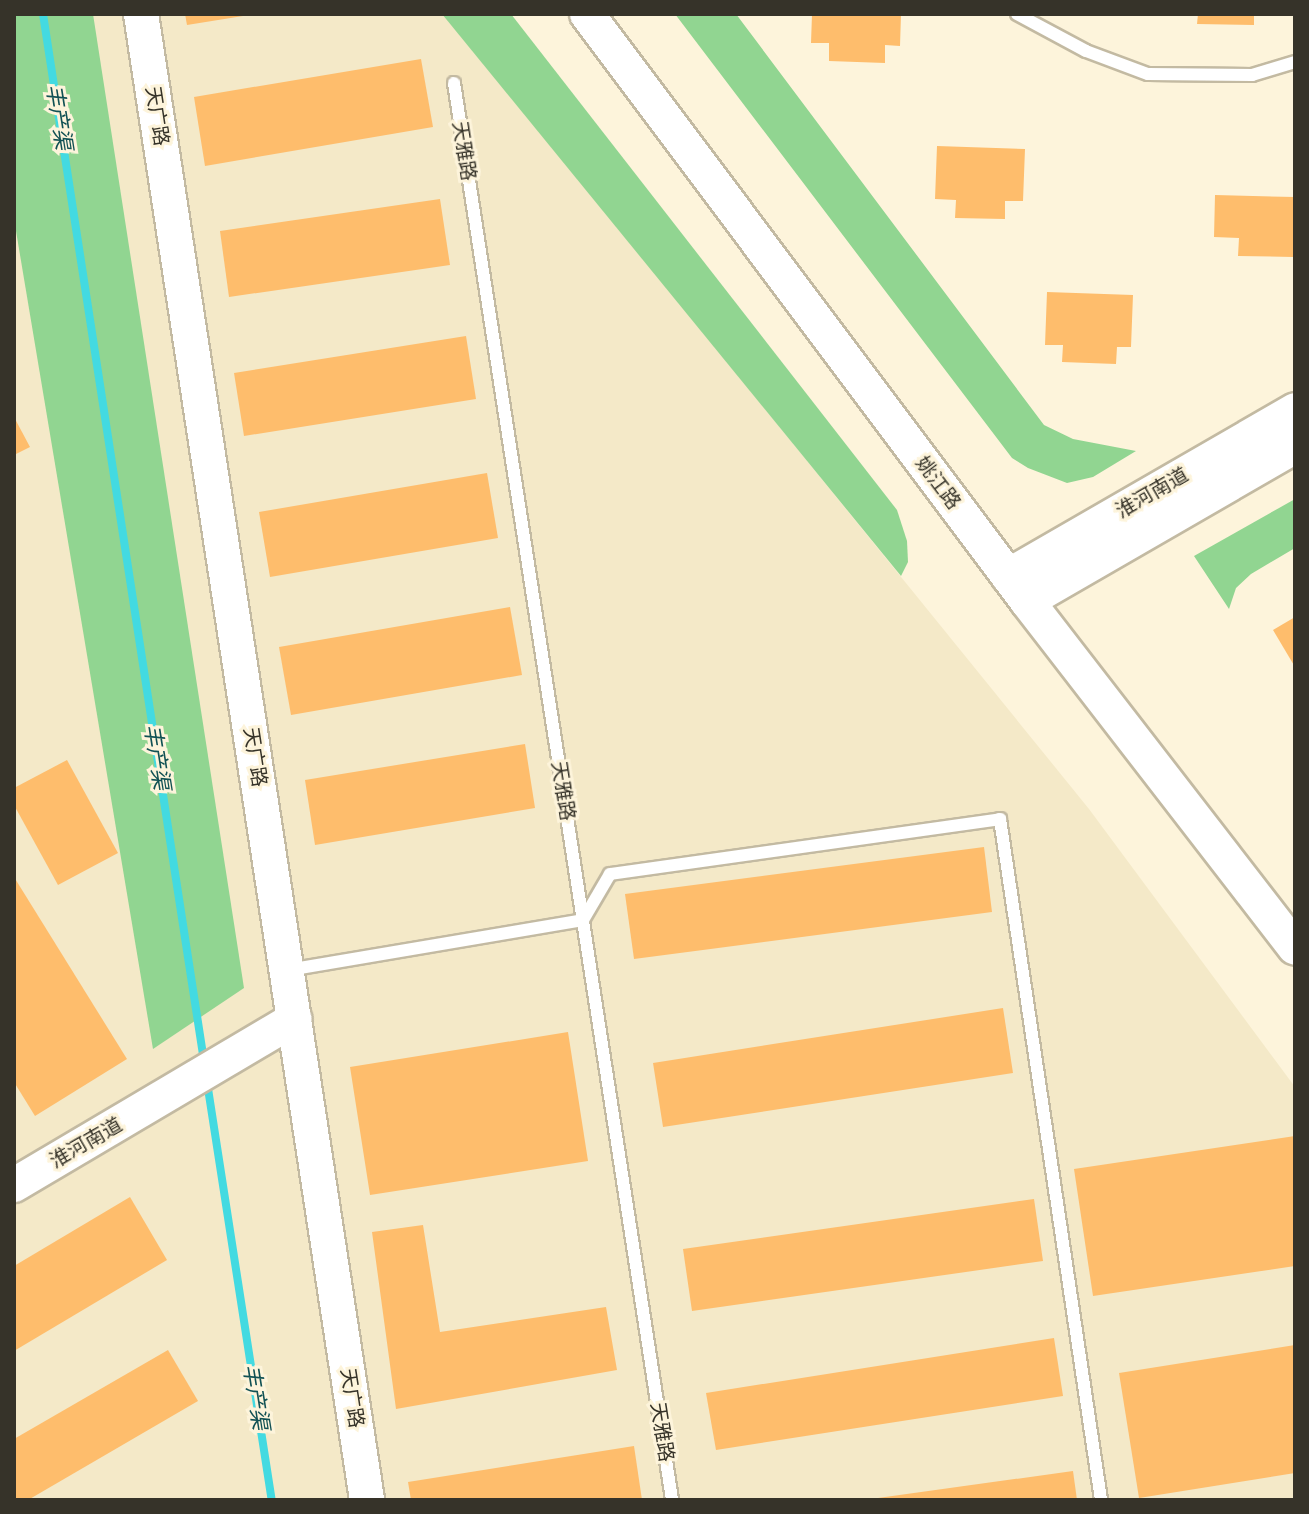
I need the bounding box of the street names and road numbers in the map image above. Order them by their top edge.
street label: 天广路 [140,84,174,148]
street label: 天雅路 [447,119,481,183]
street label: 姚江路 [910,452,966,514]
street label: 淮河南道 [1111,463,1193,523]
street label: 天广路 [238,725,272,789]
street label: 天雅路 [546,759,580,823]
street label: 淮河南道 [45,1113,127,1173]
street label: 天广路 [335,1366,369,1430]
street label: 天雅路 [645,1400,679,1464]

